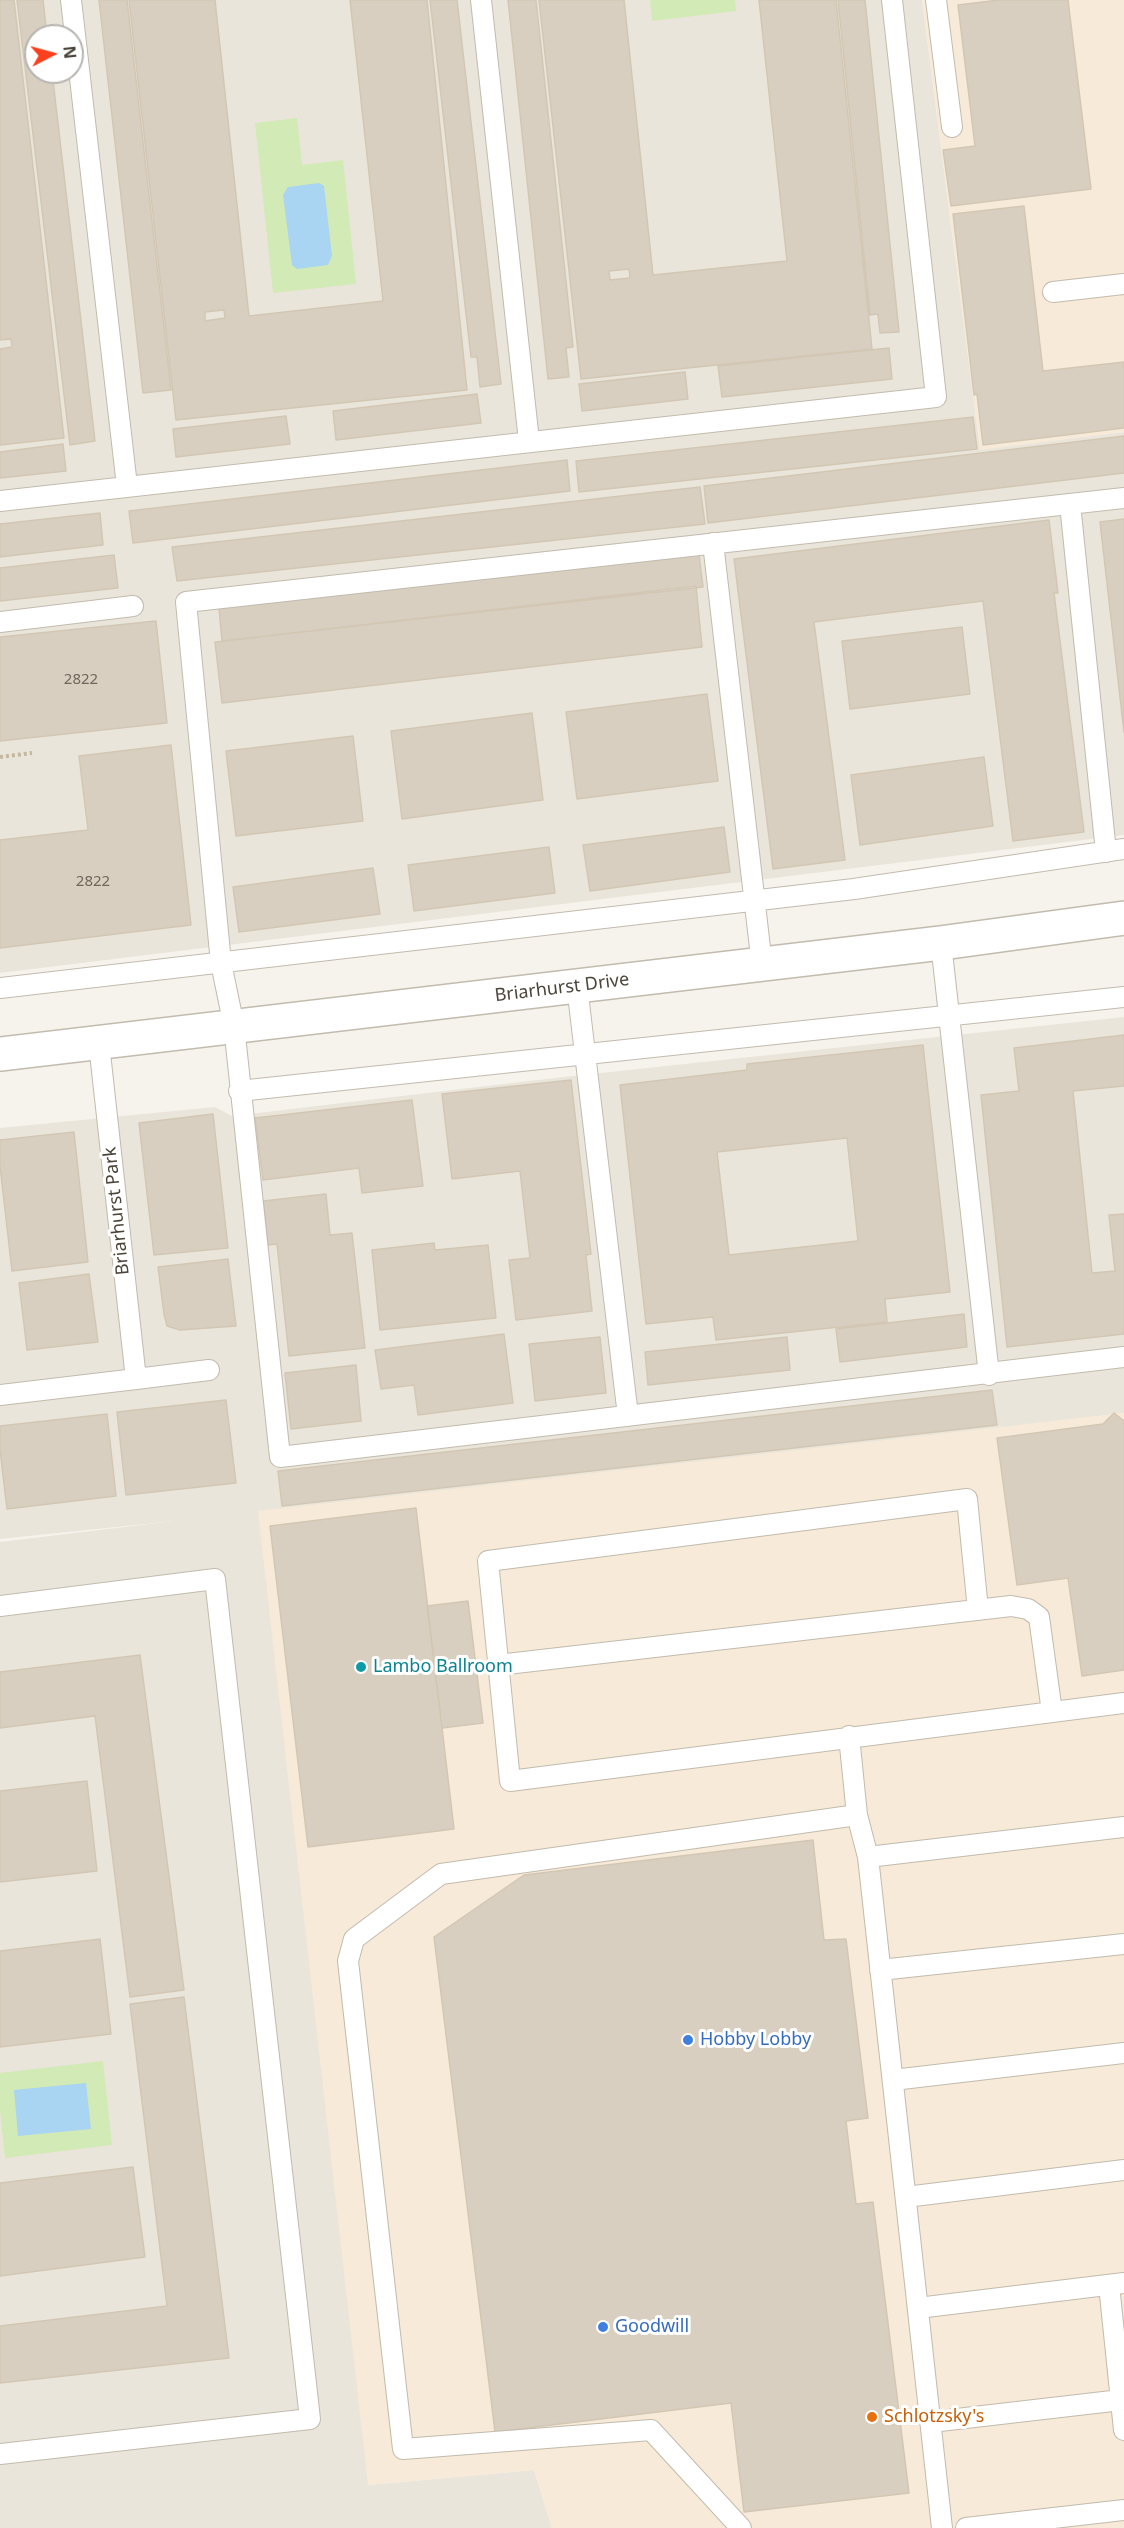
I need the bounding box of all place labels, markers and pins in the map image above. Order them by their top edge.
place label: Lambo Ballroom [373,1656,513,1678]
marker: Lambo Ballroom [354,1660,368,1674]
place label: Hobby Lobby [700,2029,811,2051]
marker: Hobby Lobby [681,2033,695,2047]
place label: Goodwill [615,2316,689,2338]
marker: Goodwill [596,2320,610,2334]
place label: Schlotzsky's [884,2406,984,2428]
marker: Schlotzsky's [865,2410,879,2424]

